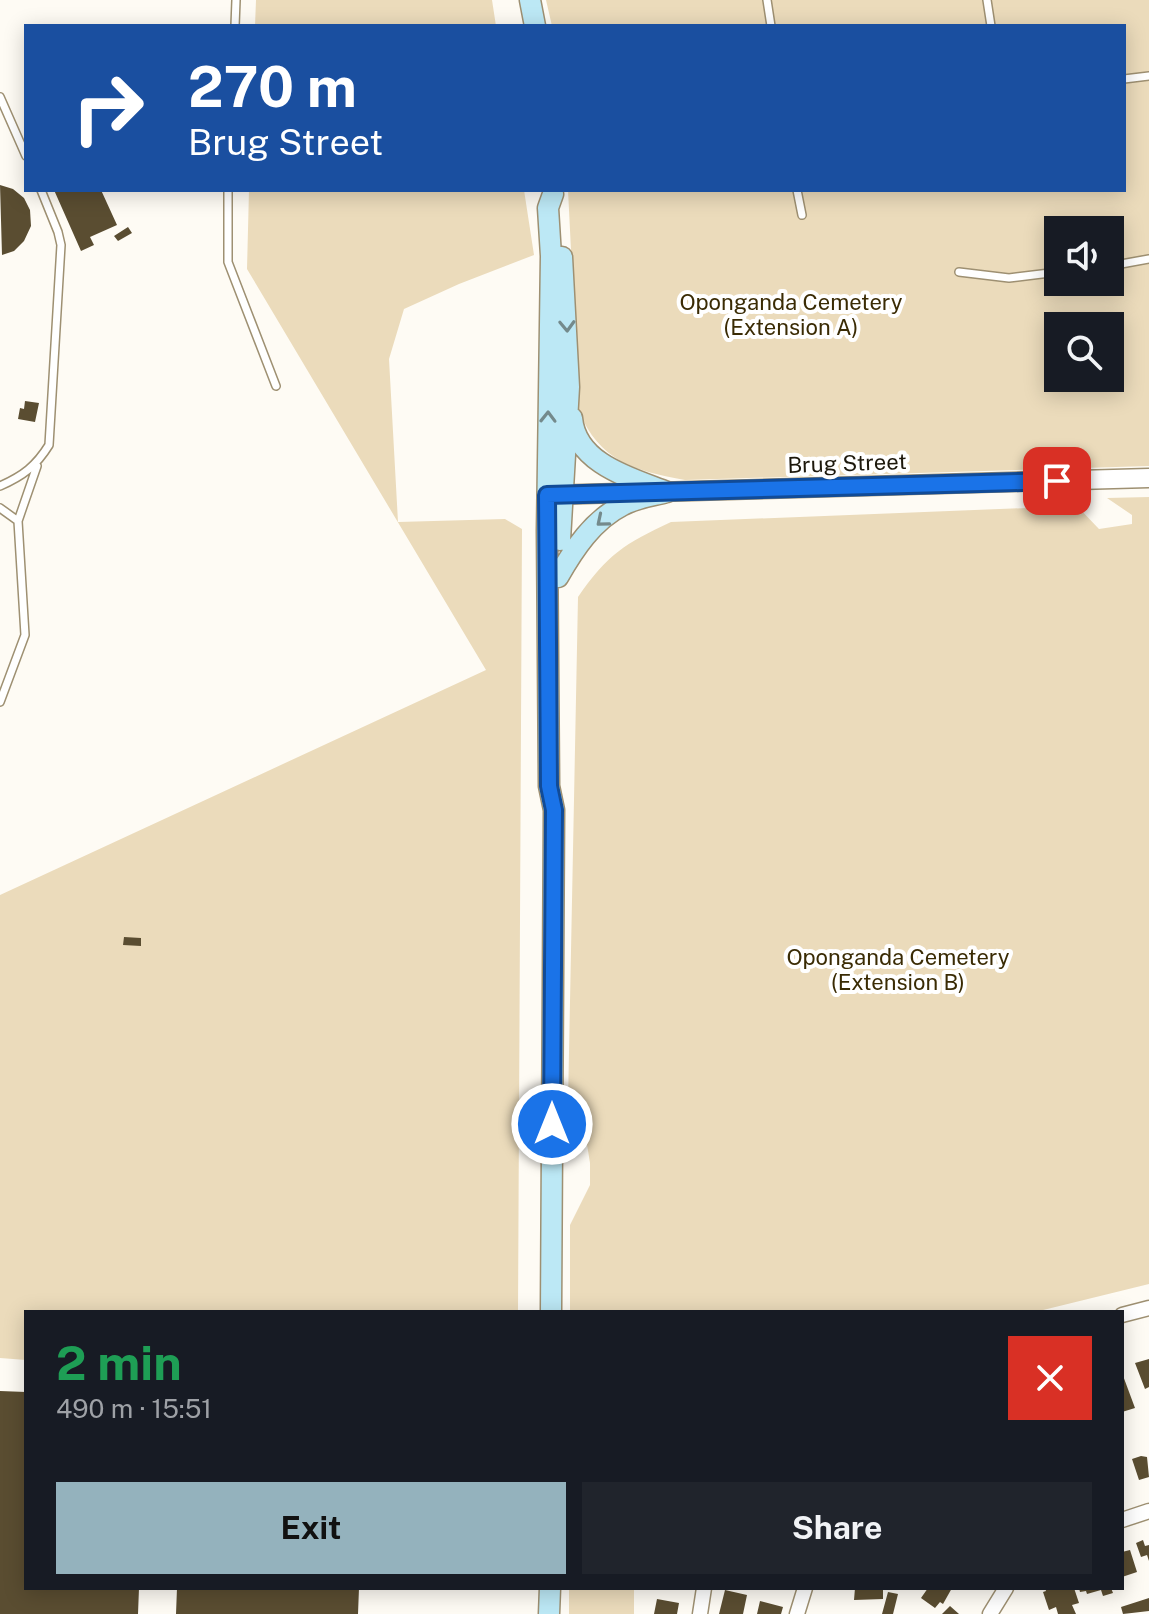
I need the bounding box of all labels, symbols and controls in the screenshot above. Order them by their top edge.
text: 270 m [188,54,357,120]
icon: right [56,56,160,160]
text: Brug Street [188,121,383,163]
map controls [1044,216,1124,392]
button: sound [1044,216,1124,296]
park label: Oponganda Cemetery (Extension A) [679,289,903,340]
button: search [1044,312,1124,392]
one-way arrow [558,320,575,333]
one-way arrow [539,410,557,423]
pin [1023,447,1091,515]
street label: Brug Street [787,448,907,478]
icon: arrive [1035,459,1079,503]
one-way arrow [597,511,611,526]
park label: Oponganda Cemetery (Extension B) [786,944,1010,995]
position arrow [510,1082,594,1166]
text: 2 min [56,1334,182,1391]
button: close [1008,1336,1092,1420]
text: 490 m · 15:51 [56,1393,212,1424]
button: Exit [56,1482,566,1574]
button: Share [582,1482,1092,1574]

